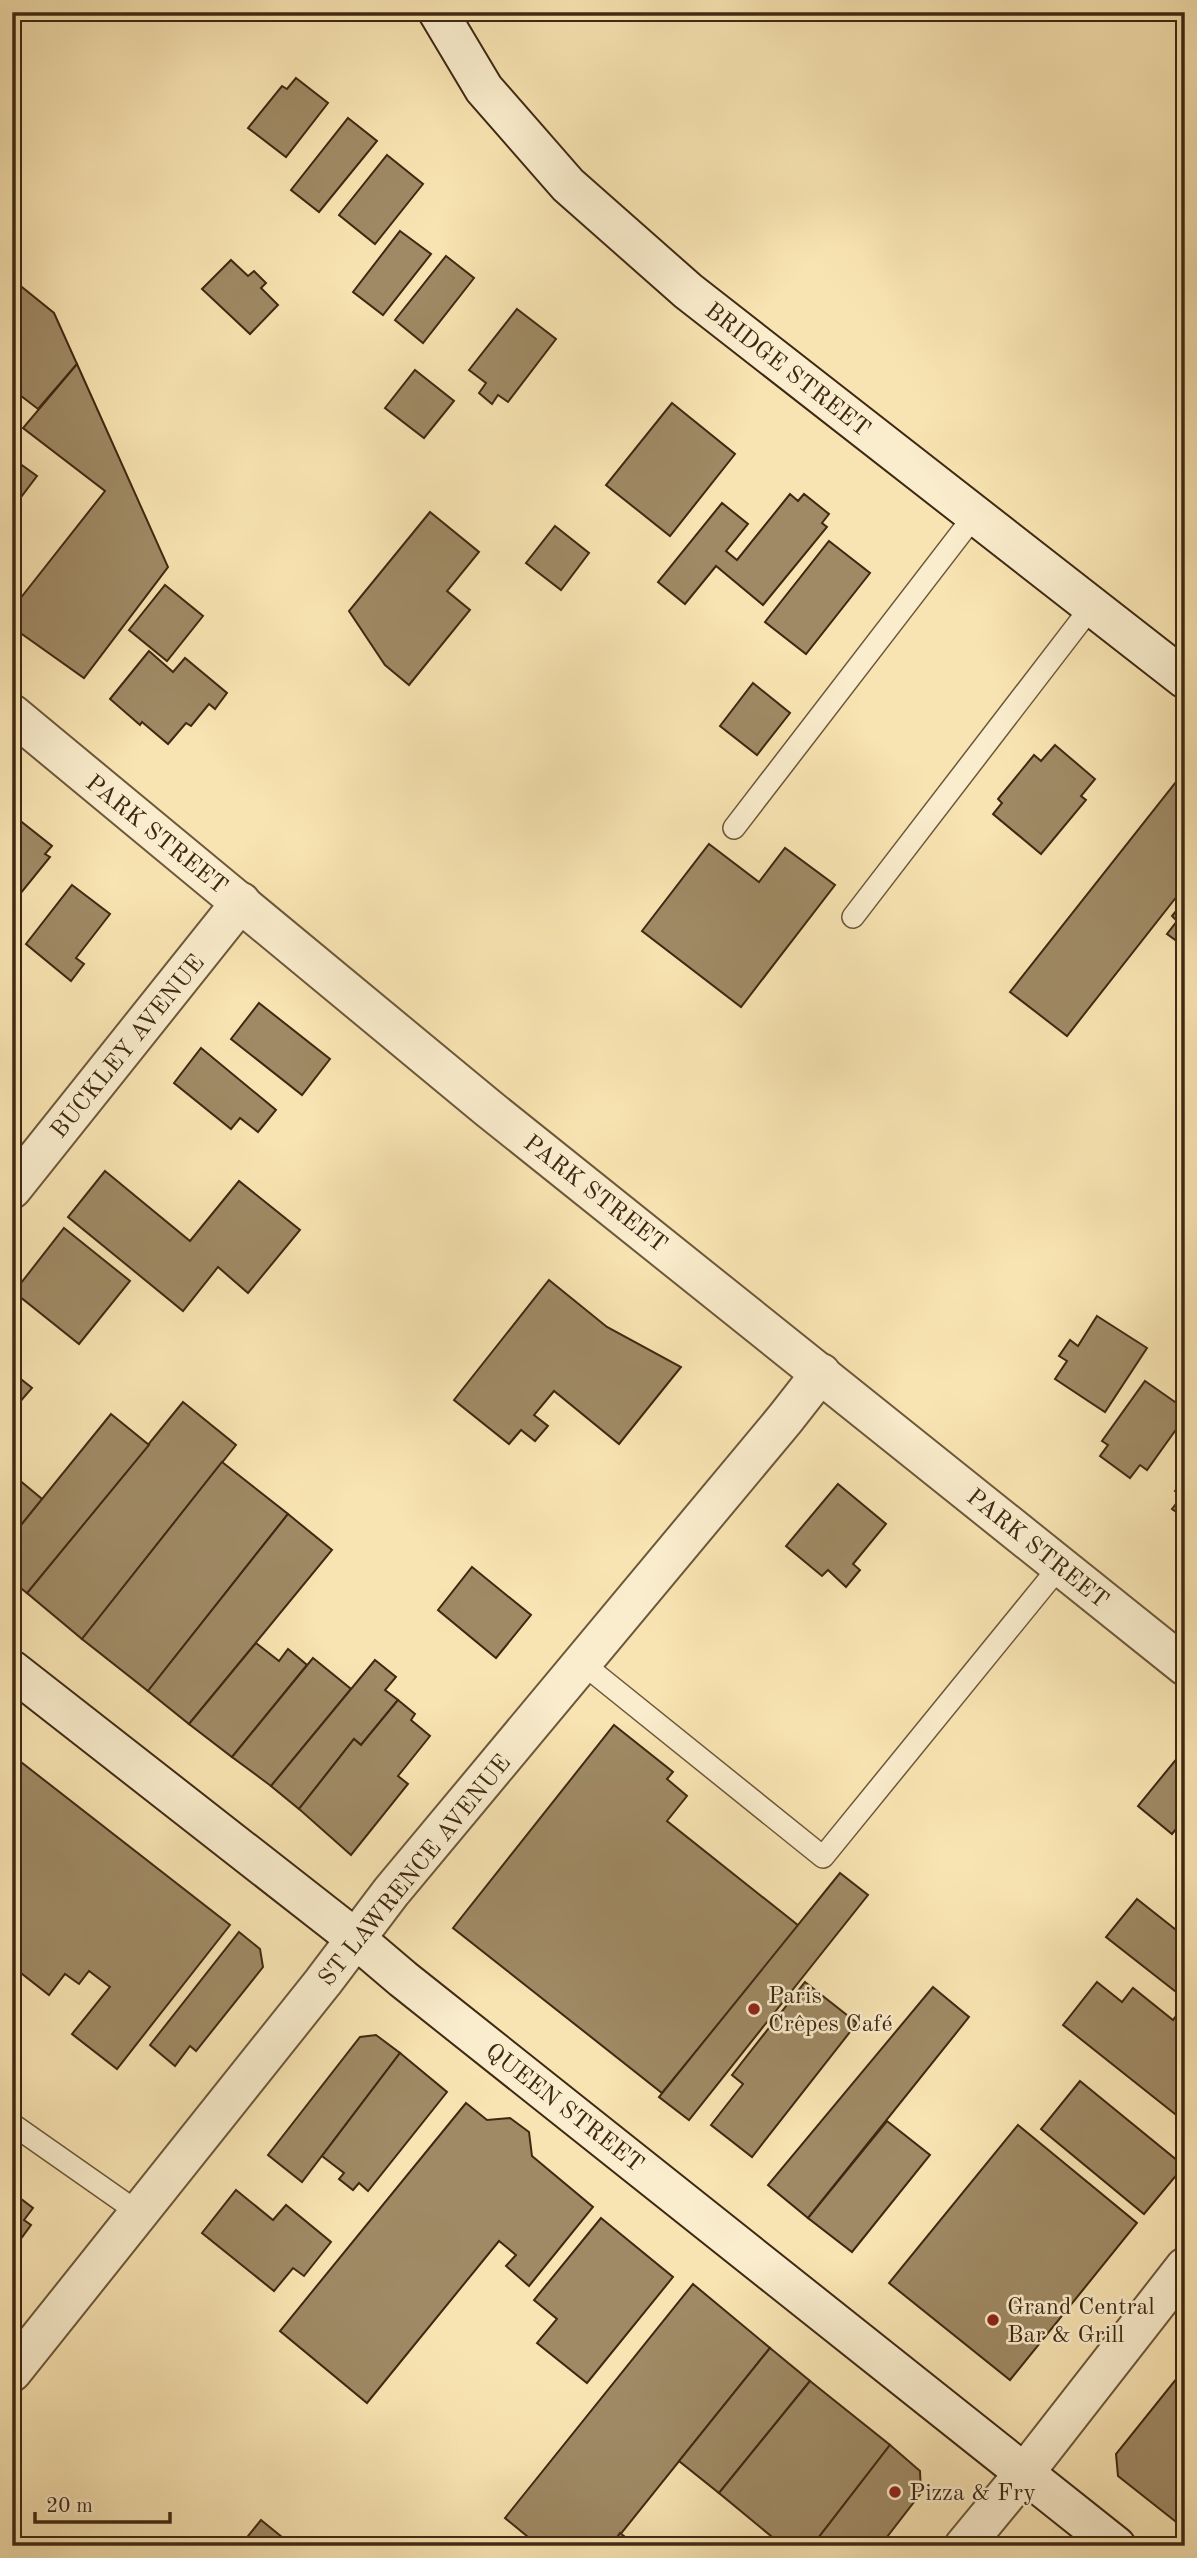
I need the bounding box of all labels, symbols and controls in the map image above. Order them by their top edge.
street label: BRIDGE STREET [700,299,874,442]
street label: PARK STREET [80,771,231,900]
street label: BUCKLEY AVENUE [47,951,210,1144]
street label: PARK STREET [519,1131,671,1258]
street label: PARK STREET [961,1485,1112,1614]
street label: ST LAWRENCE AVENUE [315,1751,516,1991]
place label: Paris Crêpes Café [768,1985,892,2037]
marker: Paris Crêpes Café [746,2001,762,2017]
street label: QUEEN STREET [480,2040,647,2178]
place label: Grand Central Bar & Grill [1007,2296,1155,2348]
marker: Grand Central Bar & Grill [985,2312,1001,2328]
scale bar [35,2481,170,2525]
place label: Pizza & Fry [909,2482,1036,2506]
marker: Pizza & Fry [887,2484,903,2500]
text: 20 m [46,2496,93,2517]

